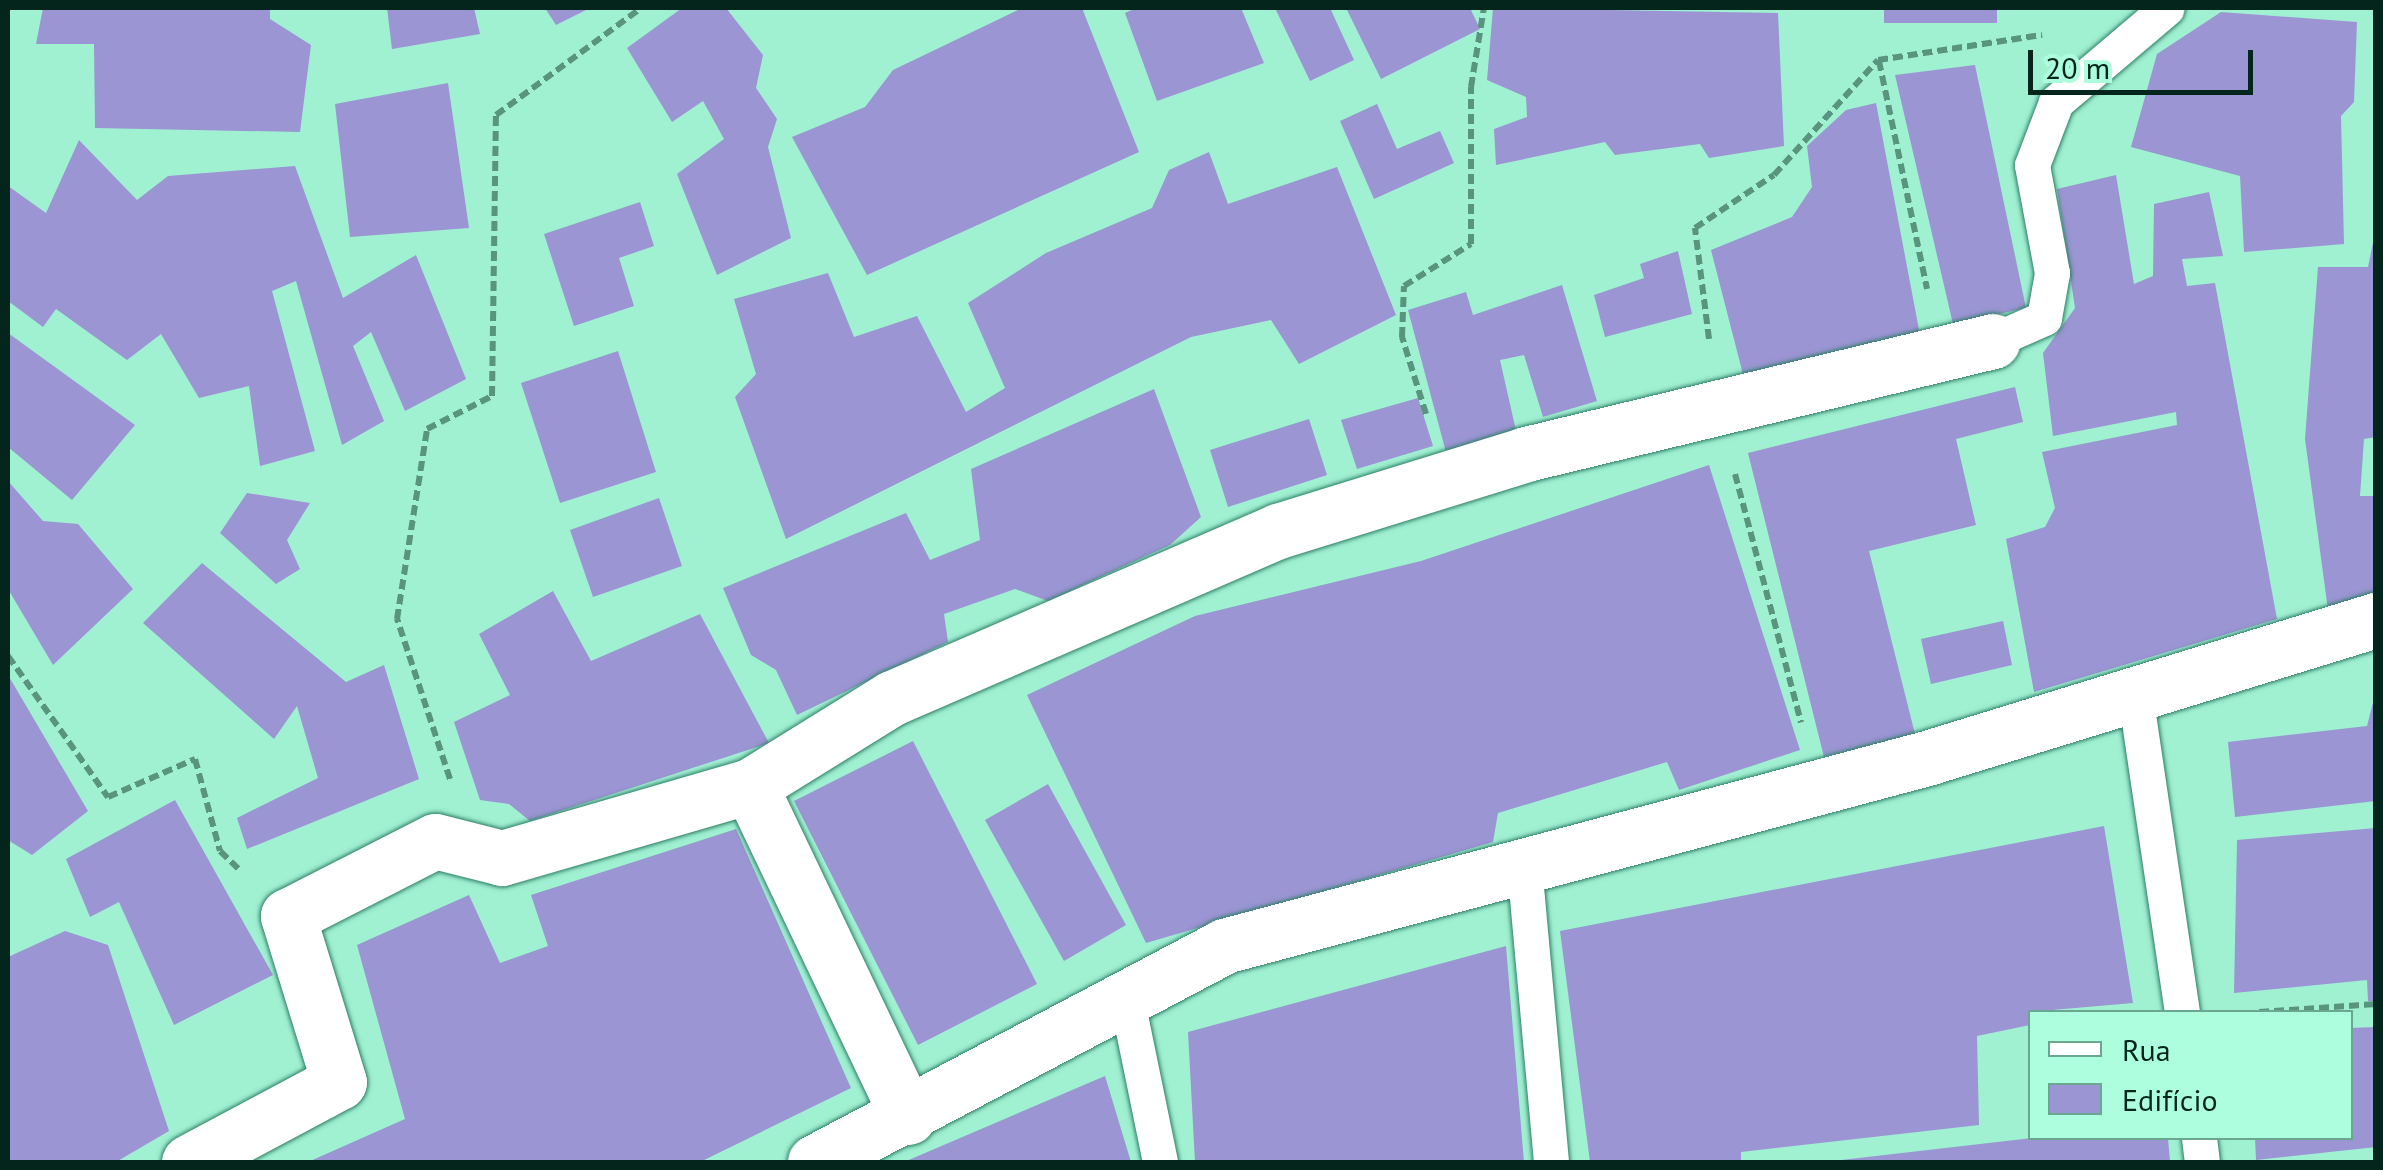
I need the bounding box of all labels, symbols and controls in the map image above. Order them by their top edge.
scale bar [2033,30,2258,92]
text: 20 m [2045,48,2110,87]
legend [2028,1010,2353,1140]
text: Rua [2122,1030,2171,1069]
text: Edifício [2122,1080,2218,1119]

